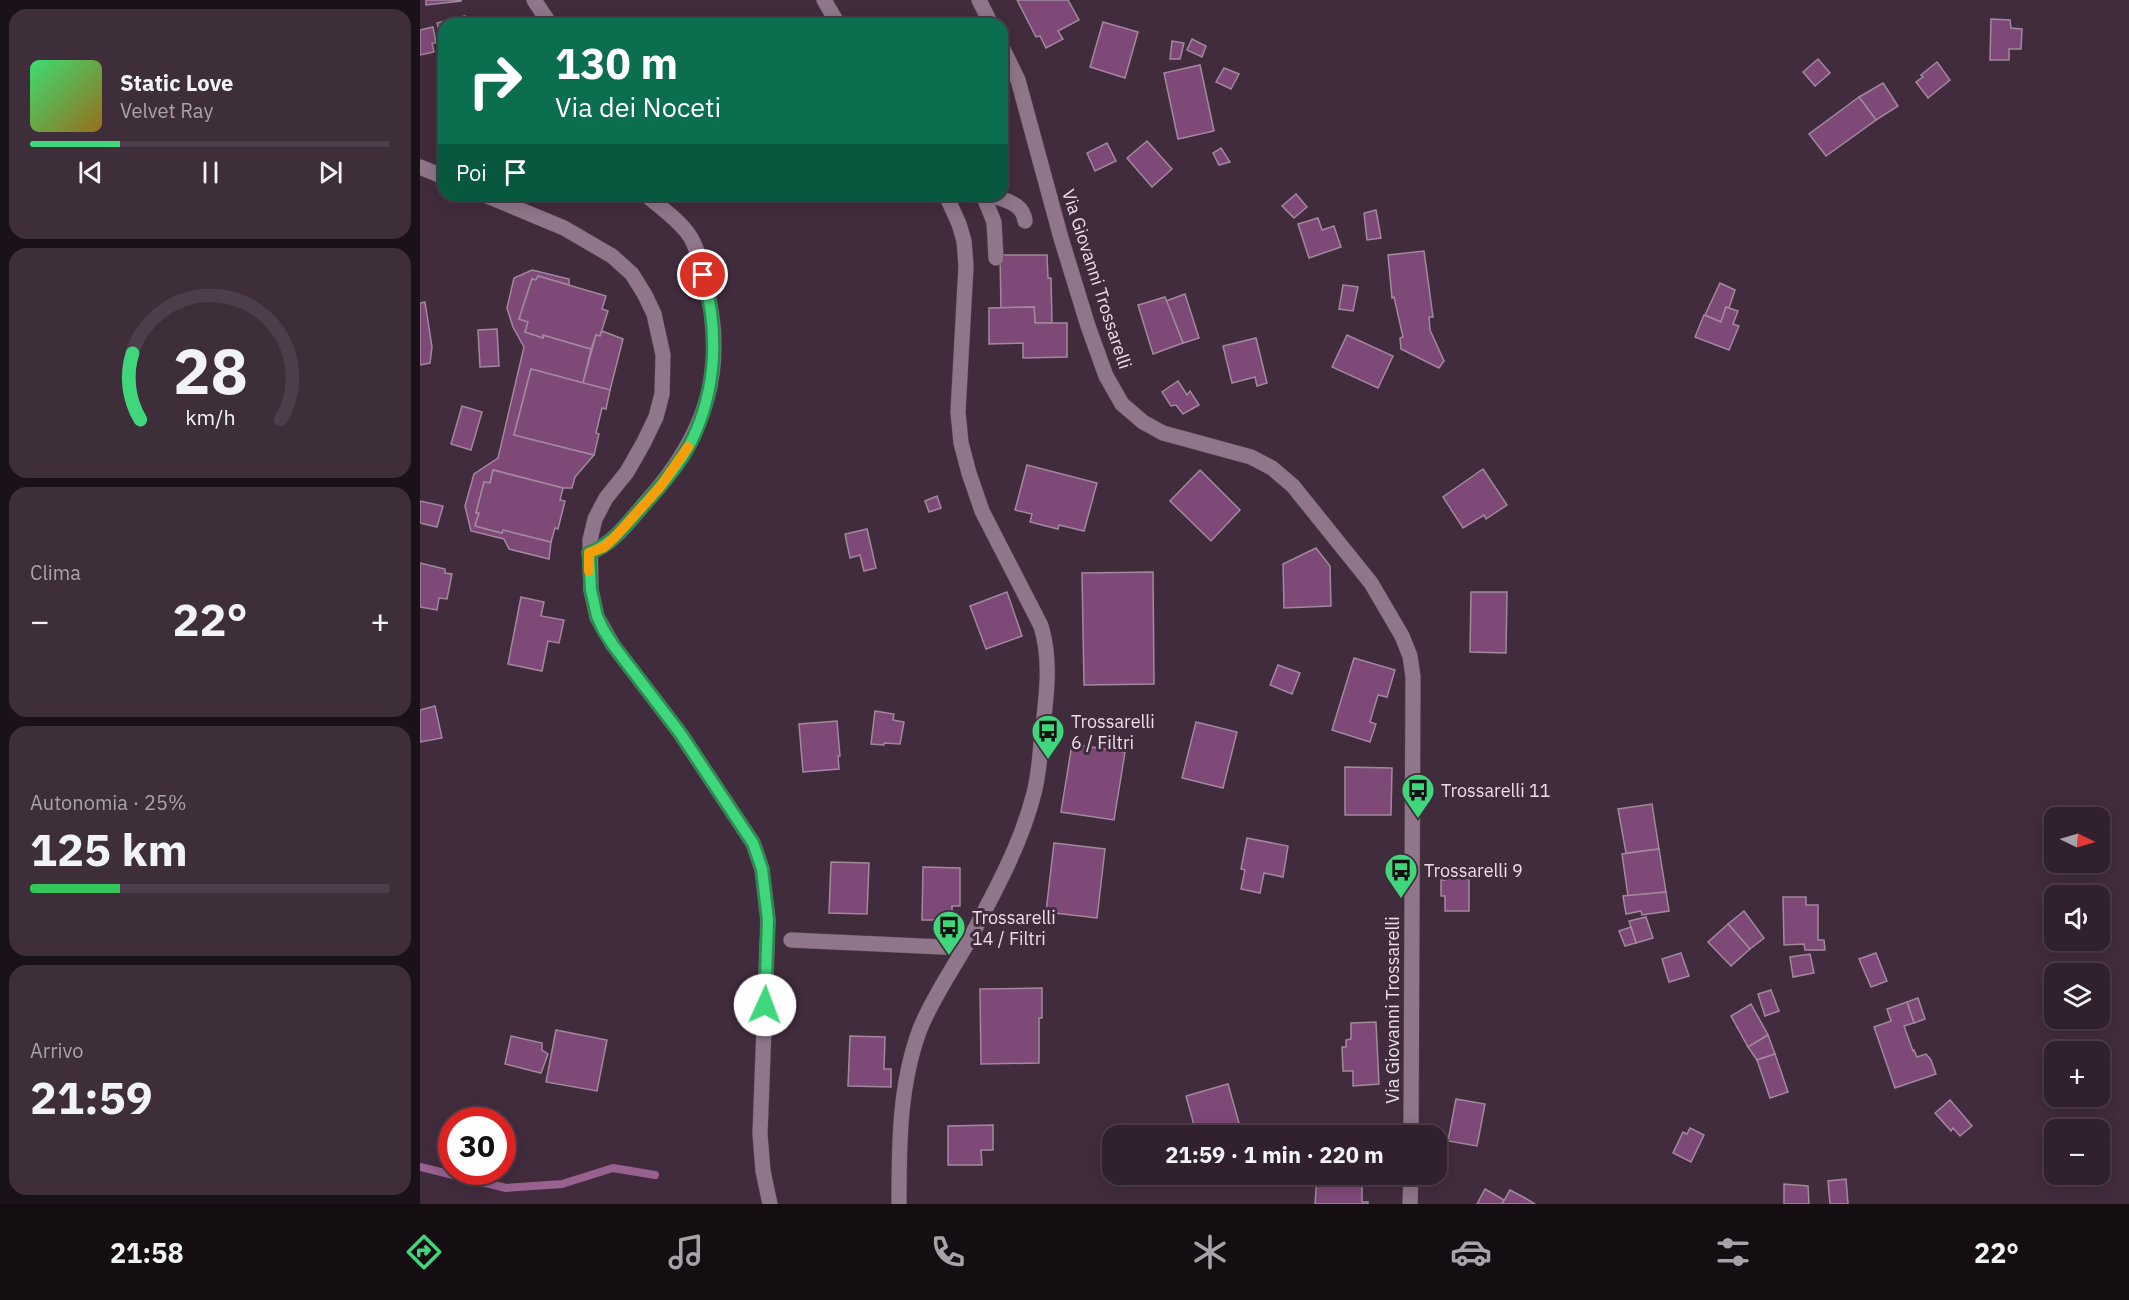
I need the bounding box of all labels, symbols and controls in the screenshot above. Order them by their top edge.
text: 130 m [555,36,678,91]
icon: right [456,42,534,120]
text: Static Love [120,68,233,97]
text: Via dei Noceti [555,89,721,124]
text: Velvet Ray [120,97,213,124]
icon: previous [74,156,107,189]
icon: pause [194,156,227,189]
icon: next [314,156,347,189]
icon: arrive [499,156,532,189]
text: Poi [456,158,487,187]
street label: Via Giovanni Trossarelli [1057,186,1137,372]
pin [677,249,728,300]
icon: arrive [686,258,719,291]
text: 28 [173,330,247,411]
text: km/h [185,403,235,431]
text: Clima [30,559,81,586]
text: 22° [172,590,248,648]
text: − [30,599,50,642]
text: + [370,599,390,642]
place label: Trossarelli 6 / Filtri [1071,710,1155,754]
bus stop icon: Trossarelli 6 / Filtri [1030,713,1066,760]
bus stop icon: Trossarelli 11 [1400,772,1436,819]
place label: Trossarelli 11 [1441,779,1551,802]
text: Autonomia · 25% [30,789,187,816]
north arrow [2044,807,2110,873]
map controls [2044,807,2110,1185]
text: 125 km [30,820,188,878]
bus stop icon: Trossarelli 9 [1383,852,1419,899]
place label: Trossarelli 9 [1424,859,1523,882]
button: sound [2044,885,2110,951]
place label: Trossarelli 14 / Filtri [972,906,1056,950]
bus stop icon: Trossarelli 14 / Filtri [931,909,967,956]
street label: Via Giovanni Trossarelli [1381,916,1404,1104]
button: layers [2044,963,2110,1029]
position arrow [733,973,797,1037]
text: Arrivo [30,1037,83,1064]
button: + [2044,1041,2110,1107]
text: 21:59 [30,1068,153,1126]
speed limit sign: 30 [438,1107,516,1185]
button: − [2044,1119,2110,1185]
text: 21:59 · 1 min · 220 m [1165,1140,1384,1169]
icon: directions [403,1231,445,1273]
icon: music [665,1231,707,1273]
icon: phone [927,1231,969,1273]
icon: climate [1189,1231,1231,1273]
icon: car [1450,1231,1492,1273]
icon: filters [1712,1231,1754,1273]
text: 21:58 [110,1235,184,1270]
text: 22° [1974,1235,2019,1270]

